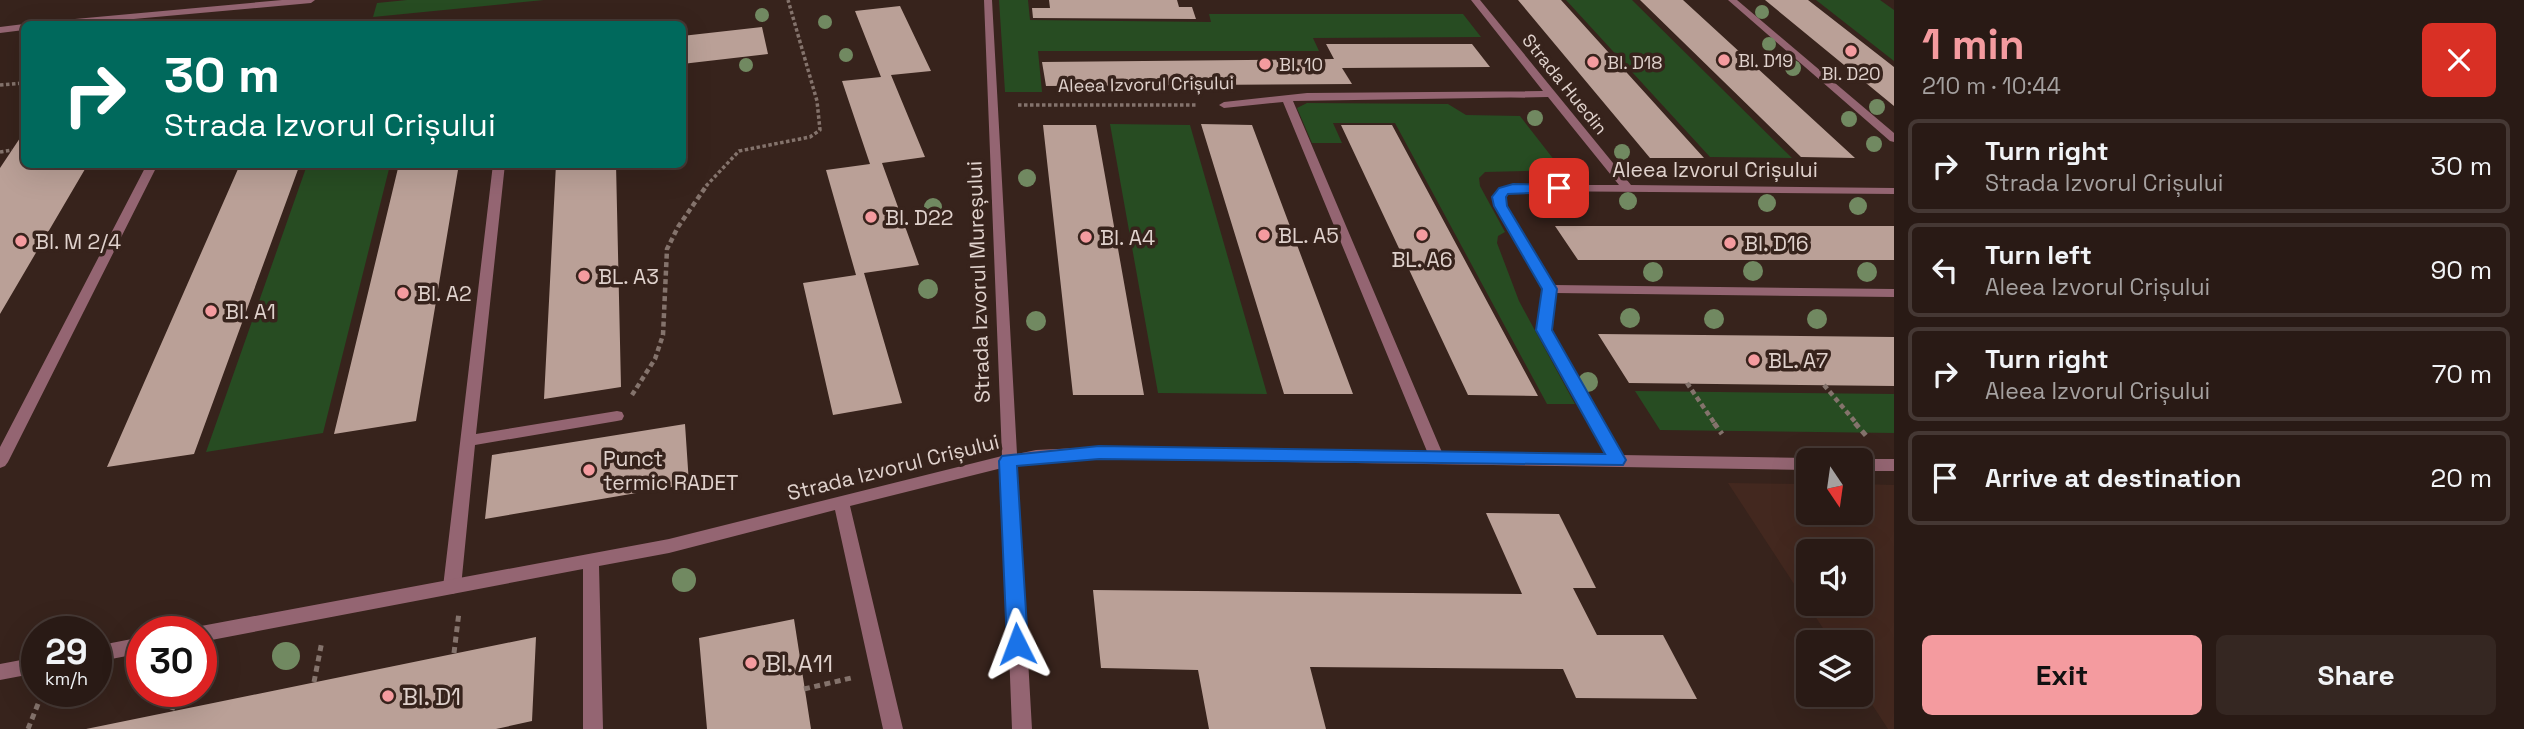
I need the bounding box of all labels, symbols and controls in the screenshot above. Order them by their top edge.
text: 1 min [1922,18,2025,71]
button: close [2422,23,2496,97]
street label: Strada Huedin [1517,29,1613,139]
marker: Bl. D20 [1843,43,1859,59]
text: 30 m [164,44,280,106]
icon: right [49,49,140,140]
place label: Bl. D19 [1738,49,1793,72]
place label: Bl. D18 [1607,51,1663,74]
marker: Bl. D19 [1716,52,1732,68]
place label: Bl. 10 [1279,53,1323,76]
marker: Bl. D18 [1585,54,1601,70]
marker: Bl. 10 [1257,56,1273,72]
place label: Bl. D20 [1821,62,1881,85]
street label: Aleea Izvorul Crișului [1058,71,1234,97]
text: 210 m · 10:44 [1922,71,2061,101]
text: Strada Izvorul Crișului [164,105,496,145]
text: Turn right [1985,134,2109,168]
icon: right [1926,147,1964,185]
text: 30 m [2431,149,2492,183]
street label: Aleea Izvorul Crișului [1612,156,1818,183]
pin [1529,158,1589,218]
street label: Strada Izvorul Mureșului [960,161,996,403]
text: Strada Izvorul Crișului [1985,168,2223,198]
icon: arrive [1540,169,1578,207]
place label: Bl. D22 [885,204,953,231]
marker: Bl. D22 [863,209,879,225]
place label: BL. A5 [1278,222,1339,249]
place label: Bl. A4 [1100,224,1155,251]
marker: BL. A5 [1256,227,1272,243]
marker: BL. A6 [1414,227,1430,243]
place label: Bl. M 2/4 [35,228,121,255]
marker: Bl. A4 [1078,229,1094,245]
place label: Bl. D16 [1744,230,1809,257]
marker: Bl. M 2/4 [13,233,29,249]
marker: Bl. D16 [1722,235,1738,251]
text: Turn left [1985,238,2092,272]
place label: BL. A6 [1391,246,1453,273]
icon: left [1926,251,1964,289]
text: 90 m [2430,253,2492,287]
place label: BL. A3 [598,263,659,290]
marker: BL. A3 [576,268,592,284]
text: Aleea Izvorul Crișului [1985,272,2210,302]
place label: Bl. A2 [417,280,472,307]
marker: Bl. A2 [395,285,411,301]
place label: Bl. A1 [225,298,276,325]
marker: Bl. A1 [203,303,219,319]
text: Turn right [1985,342,2109,376]
place label: BL. A7 [1768,347,1828,374]
marker: BL. A7 [1746,352,1762,368]
icon: right [1926,355,1964,393]
text: 70 m [2432,357,2492,391]
text: Aleea Izvorul Crișului [1985,376,2210,406]
street label: Strada Izvorul Crișului [784,428,1002,506]
place label: Punct termic RADET [603,445,738,496]
north arrow [1796,448,1872,525]
map controls [1796,448,1873,707]
icon: arrive [1926,459,1964,497]
text: Arrive at destination [1985,461,2242,495]
text: 20 m [2431,461,2492,495]
marker: Punct termic RADET [581,462,597,478]
button: sound [1796,539,1873,616]
position arrow [980,607,1054,681]
speed limit sign: 30 [126,616,217,707]
text: 29 [45,630,88,674]
button: layers [1796,630,1873,707]
button: Exit [1922,635,2202,715]
button: Share [2216,635,2496,715]
place label: Bl. A11 [765,648,833,679]
marker: Bl. A11 [743,655,759,671]
text: km/h [45,667,88,690]
place label: Bl. D1 [402,681,461,712]
marker: Bl. D1 [380,688,396,704]

